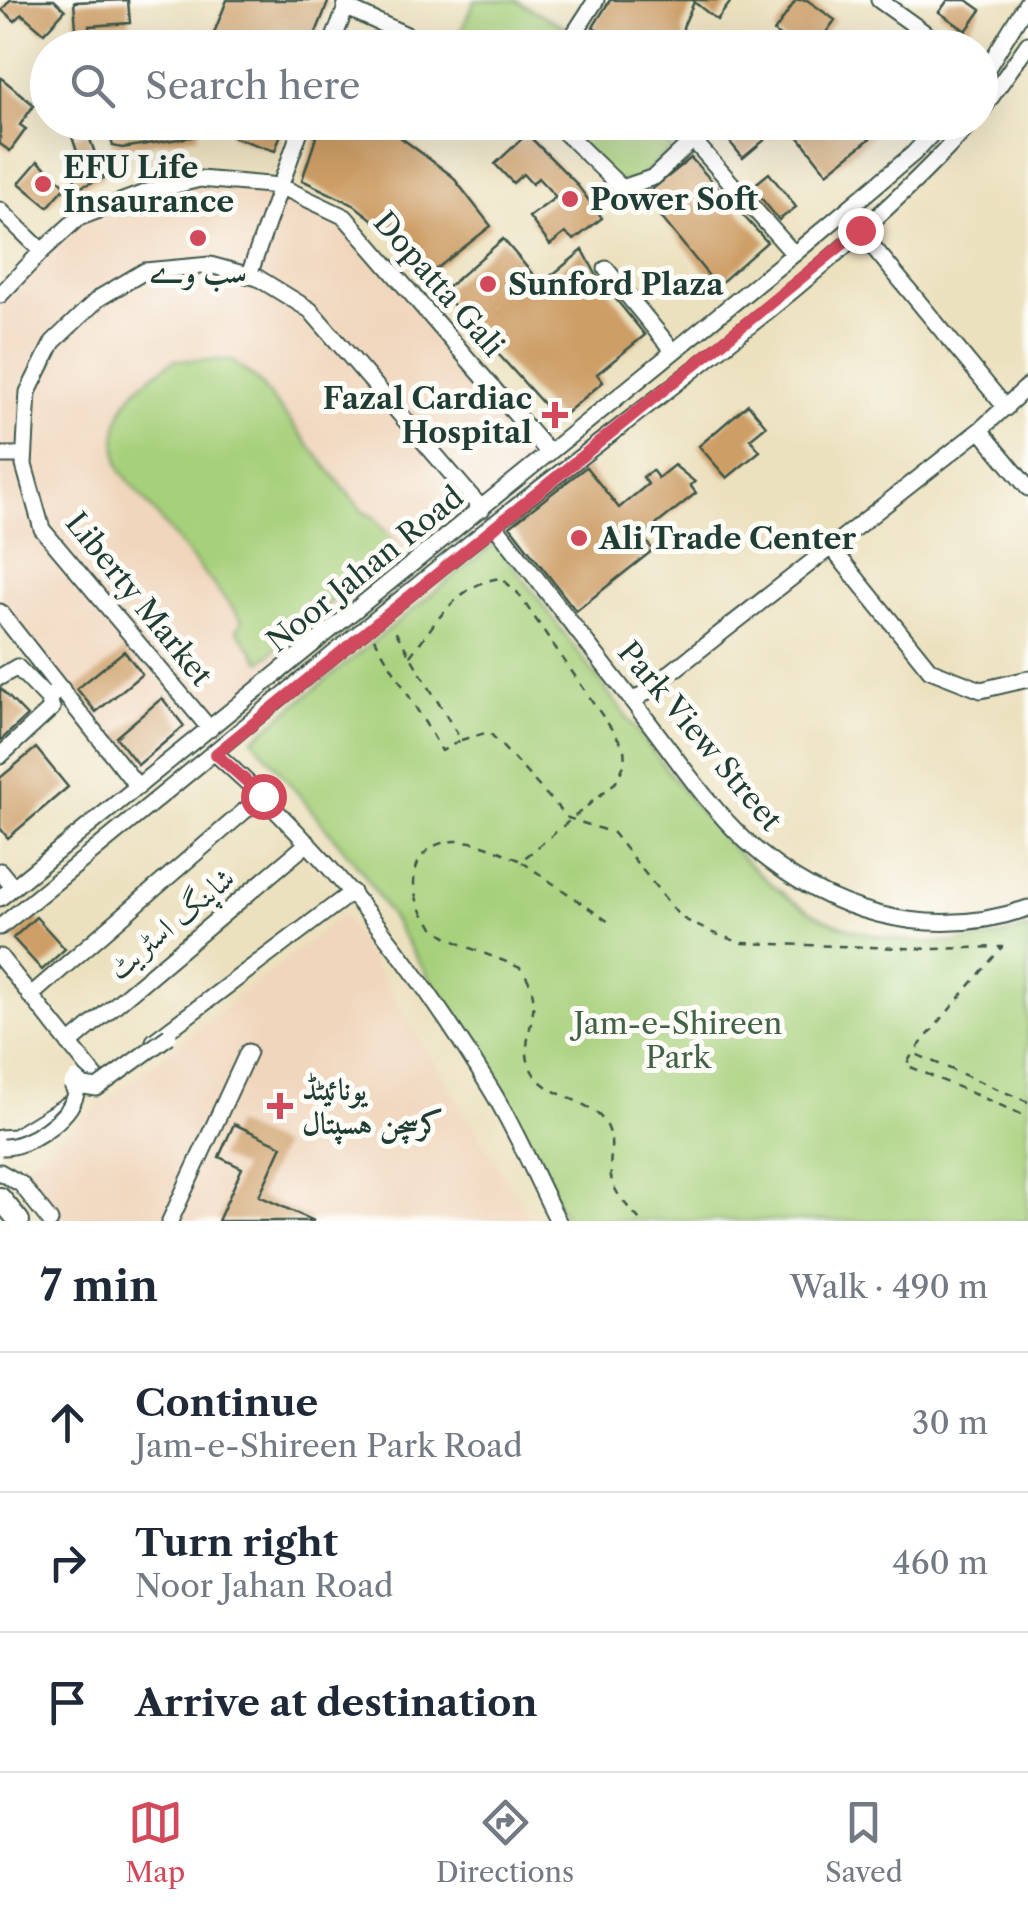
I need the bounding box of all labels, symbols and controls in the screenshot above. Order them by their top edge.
search box [30,30,998,140]
icon: search [65,58,120,113]
text: Search here [145,62,360,109]
place label: EFU Life Insaurance [63,149,234,220]
marker: EFU Life Insaurance [32,173,54,195]
place label: Power Soft [590,181,759,218]
marker: Power Soft [559,188,581,210]
street label: Dopatta Gali [366,204,512,364]
route end [838,208,884,254]
marker: سب وے [187,227,209,249]
place label: سب وے [149,254,247,292]
place label: Sunford Plaza [508,266,724,303]
marker: Sunford Plaza [477,273,499,295]
place label: Fazal Cardiac Hospital [323,380,532,451]
marker: Fazal Cardiac Hospital [542,402,568,428]
street label: Noor Jahan Road [259,478,471,660]
street label: Liberty Market [58,505,221,694]
place label: Ali Trade Center [598,520,856,557]
marker: Ali Trade Center [568,527,590,549]
street label: Park View Street [610,634,790,838]
route start [241,774,287,820]
street label: شاپنگ اسٹریٹ [100,859,245,990]
park label: Jam-e-Shireen Park [570,1005,783,1076]
place label: یونائیٹڈ کرسچن ہسپتال [302,1071,443,1145]
marker: یونائیٹڈ کرسچن ہسپتال [267,1093,293,1119]
text: 7 min [40,1260,158,1312]
text: Walk · 490 m [790,1267,988,1306]
text: Continue [135,1379,318,1426]
icon: ahead [40,1395,95,1450]
text: 30 m [912,1403,988,1442]
text: Jam-e-Shireen Park Road [135,1426,523,1465]
text: Turn right [135,1519,338,1566]
icon: right [40,1535,95,1590]
text: 460 m [892,1543,988,1582]
text: Noor Jahan Road [135,1566,394,1605]
icon: arrive [40,1675,95,1730]
text: Arrive at destination [135,1679,538,1726]
tab: Map [125,1795,185,1889]
tab: Directions [436,1795,574,1889]
tab: Saved [825,1795,903,1889]

